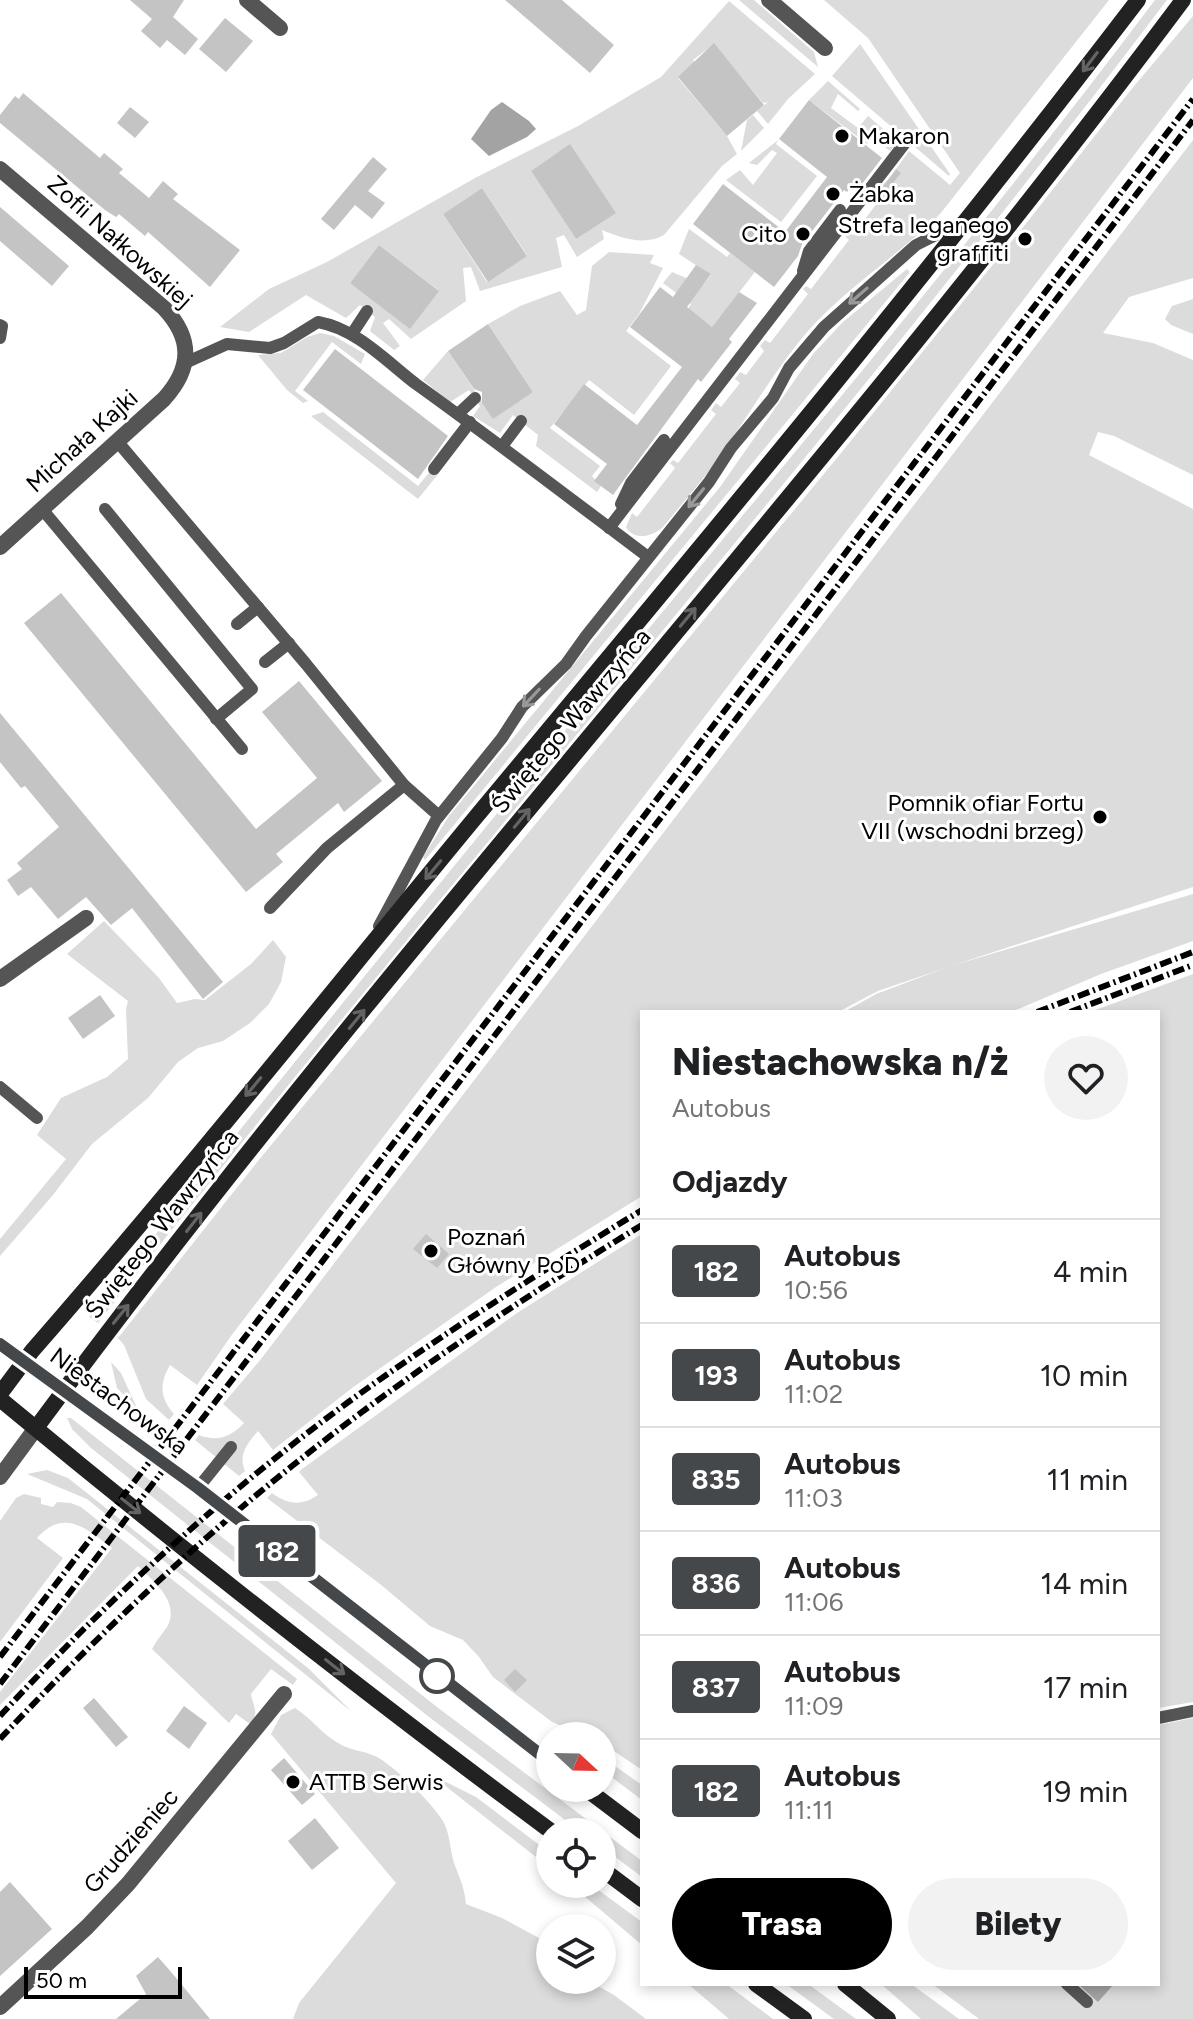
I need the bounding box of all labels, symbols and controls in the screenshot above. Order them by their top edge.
one-way arrow [1082,51,1099,72]
place label: Makaron [858,121,950,150]
marker: Makaron [833,127,851,145]
street label: Zofii Nałkowskiej [42,169,199,314]
place label: Żabka [849,179,914,208]
marker: Żabka [824,185,842,203]
place label: Strefa leganego graffiti [838,210,1009,267]
place label: Cito [741,219,787,248]
marker: Cito [794,225,812,243]
marker: Strefa leganego graffiti [1016,230,1034,248]
one-way arrow [848,287,868,305]
street label: Michała Kajki [20,383,143,498]
one-way arrow [687,487,705,508]
one-way arrow [678,607,696,628]
street label: Świętego Wawrzyńca [485,622,656,819]
one-way arrow [521,688,540,708]
place label: Pomnik ofiar Fortu VII (wschodni brzeg) [861,788,1084,845]
one-way arrow [513,808,531,829]
marker: Pomnik ofiar Fortu VII (wschodni brzeg) [1091,808,1109,826]
one-way arrow [424,859,442,880]
one-way arrow [348,1009,366,1030]
button: heart [1044,1036,1128,1120]
text: Niestachowska n/ż [672,1039,1008,1085]
one-way arrow [244,1076,262,1097]
text: Autobus [672,1092,771,1124]
street label: Świętego Wawrzyńca [79,1123,245,1324]
text: Odjazdy [672,1163,788,1200]
one-way arrow [186,1212,203,1233]
place label: Poznań Główny PoD [447,1222,580,1279]
text: Autobus [784,1237,901,1274]
marker: Poznań Główny PoD [422,1242,440,1260]
text: 4 min [1053,1253,1128,1290]
text: 182 [693,1254,739,1288]
text: 10:56 [784,1274,848,1306]
one-way arrow [112,1304,129,1325]
street label: Niestachowska [45,1341,194,1460]
text: Autobus [784,1341,901,1378]
text: 10 min [1040,1357,1128,1394]
text: 193 [694,1358,738,1392]
text: 11:02 [784,1378,843,1410]
text: Autobus [784,1445,901,1482]
text: 11 min [1047,1461,1128,1498]
text: 835 [692,1462,740,1496]
text: 11:03 [784,1482,843,1514]
one-way arrow [120,1497,141,1514]
line badge: 182 [231,1525,323,1577]
text: 182 [254,1534,300,1568]
text: Autobus [784,1549,901,1586]
text: 14 min [1040,1565,1128,1602]
text: 836 [692,1566,740,1600]
text: 11:06 [784,1586,843,1618]
text: Autobus [784,1653,901,1690]
one-way arrow [324,1658,345,1675]
unlabelled marker [420,1659,454,1693]
text: 17 min [1043,1669,1128,1706]
text: 837 [692,1670,740,1704]
text: 11:09 [784,1690,843,1722]
north arrow [536,1722,616,1802]
map controls [536,1722,616,1994]
text: Autobus [784,1757,901,1794]
place label: ATTB Serwis [309,1767,444,1796]
marker: ATTB Serwis [284,1773,302,1791]
text: 19 min [1042,1773,1128,1810]
text: 182 [693,1774,739,1808]
street label: Grudzieniec [77,1782,184,1899]
text: 11:11 [784,1794,834,1826]
button: locate [536,1818,616,1898]
button: Trasa [672,1878,892,1970]
button: Bilety [908,1878,1128,1970]
button: layers [536,1914,616,1994]
scale bar [24,1963,182,1999]
text: 50 m [36,1967,87,1994]

